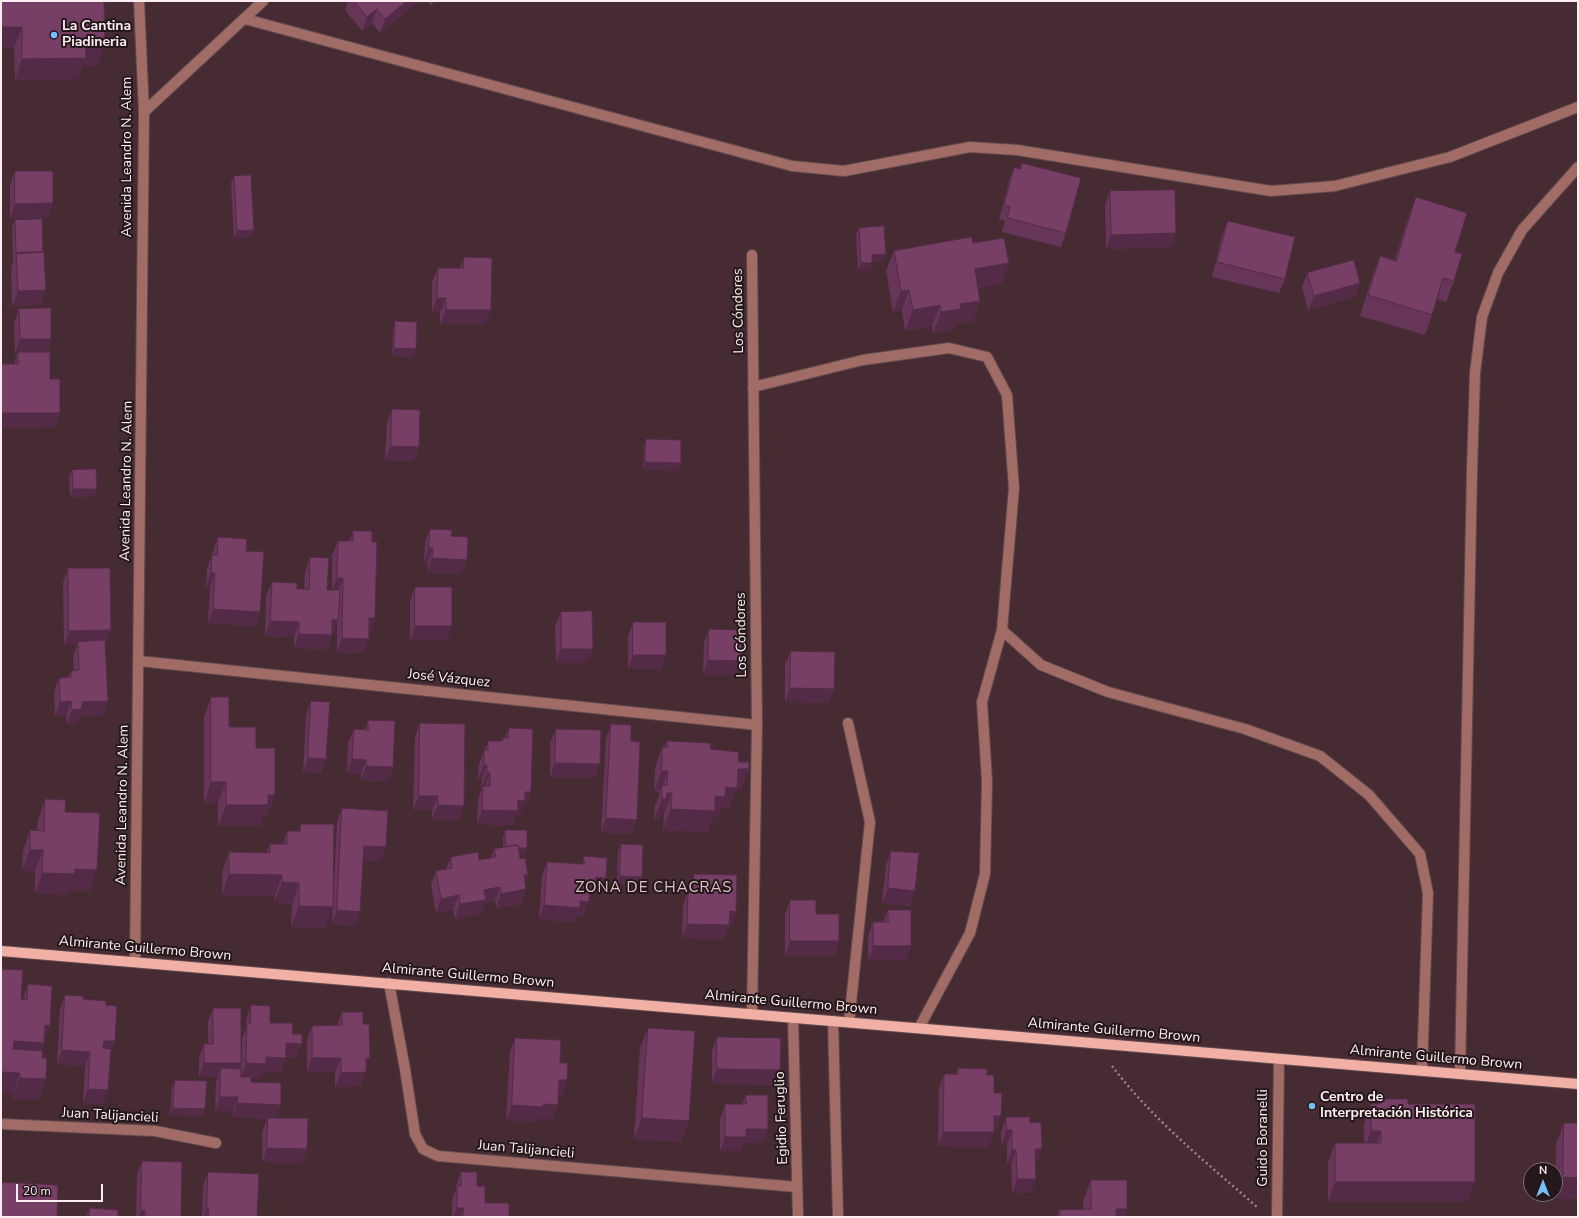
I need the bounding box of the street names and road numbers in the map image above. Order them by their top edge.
street label: Avenida Leandro N. Alem [120,77,136,237]
street label: Los Cóndores [730,268,748,354]
street label: Avenida Leandro N. Alem [117,401,137,561]
street label: Los Cóndores [733,592,751,678]
street label: José Vázquez [407,666,491,692]
street label: Avenida Leandro N. Alem [113,725,133,885]
street label: Almirante Guillermo Brown [58,933,232,965]
street label: Almirante Guillermo Brown [381,960,555,992]
street label: Almirante Guillermo Brown [704,987,878,1019]
street label: Almirante Guillermo Brown [1027,1015,1201,1047]
street label: Almirante Guillermo Brown [1349,1042,1523,1074]
street label: Egidio Feruglio [772,1071,792,1165]
street label: Guido Boranelli [1256,1089,1272,1187]
street label: Juan Talijancieli [61,1105,159,1127]
street label: Juan Talijancieli [477,1137,575,1163]

